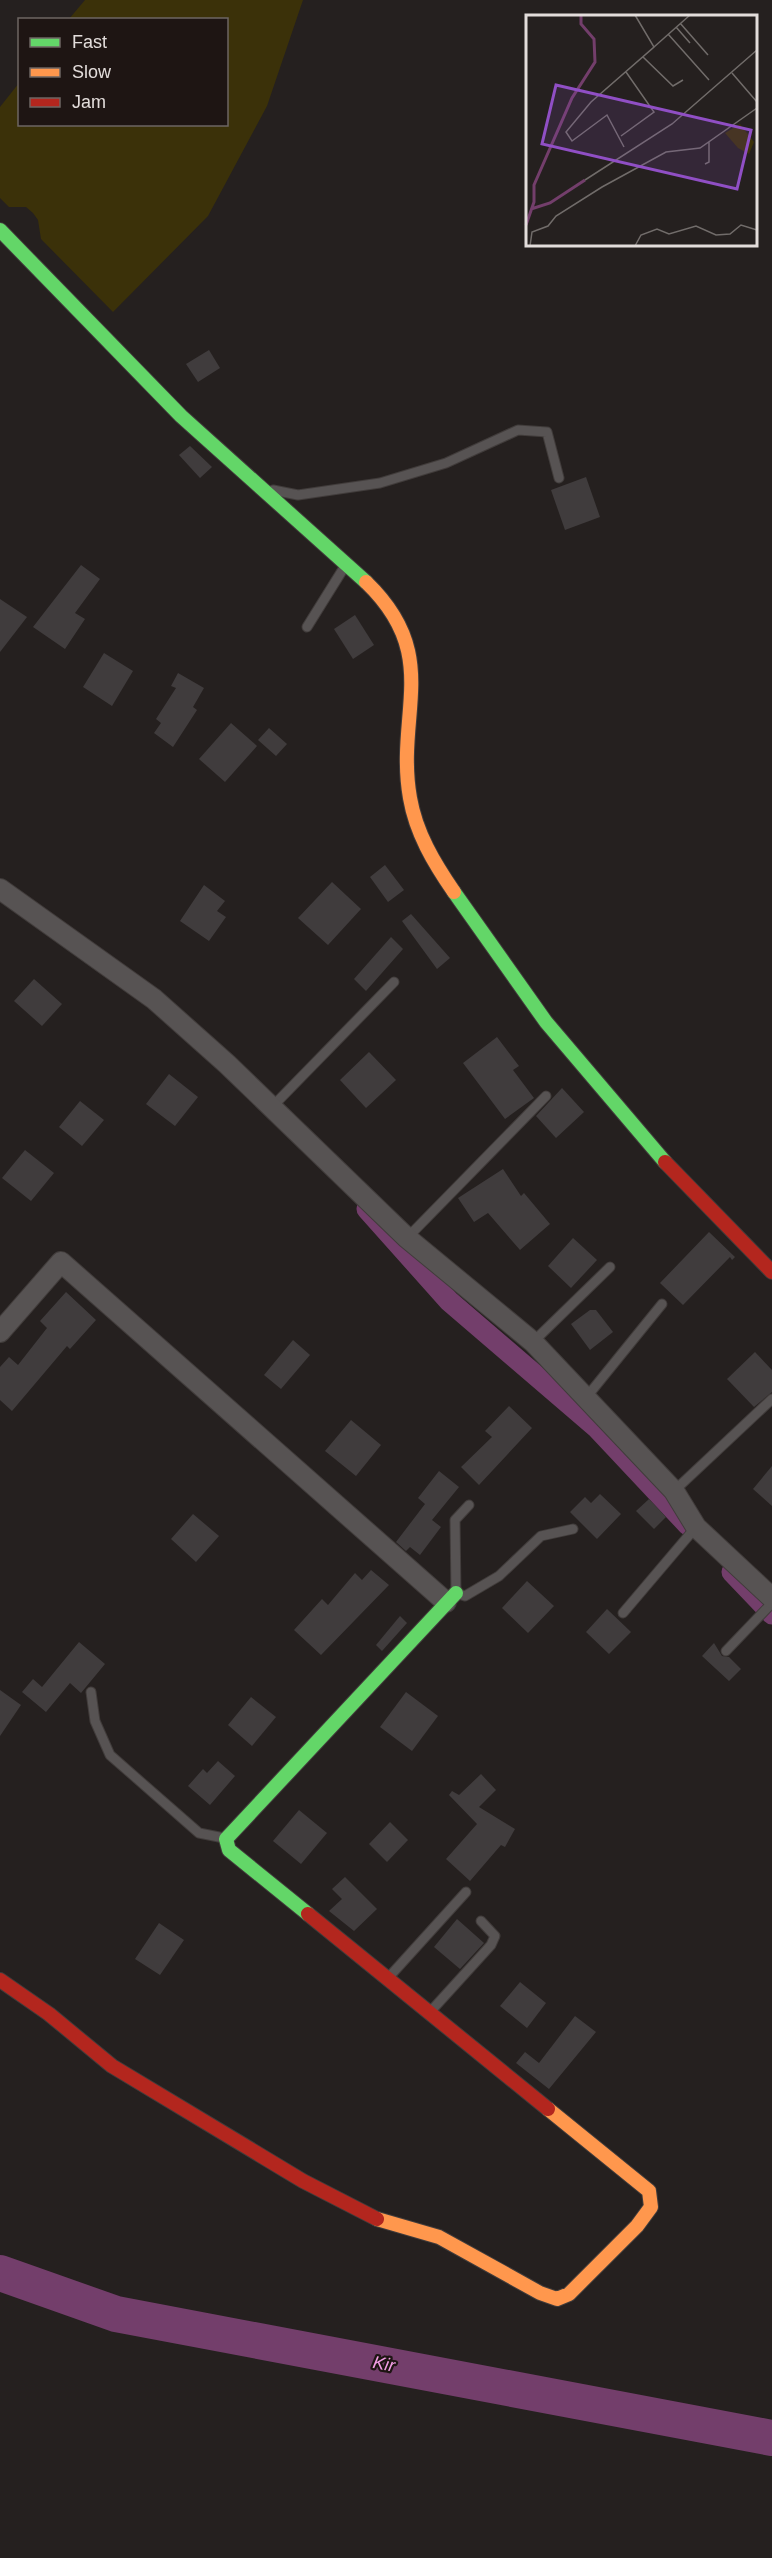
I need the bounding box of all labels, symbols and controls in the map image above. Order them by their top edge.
inset map [526,15,757,246]
legend [18,18,228,126]
text: Fast [72,32,107,52]
text: Slow [72,62,112,82]
text: Jam [72,92,106,112]
water label: Kir [371,2352,398,2376]

